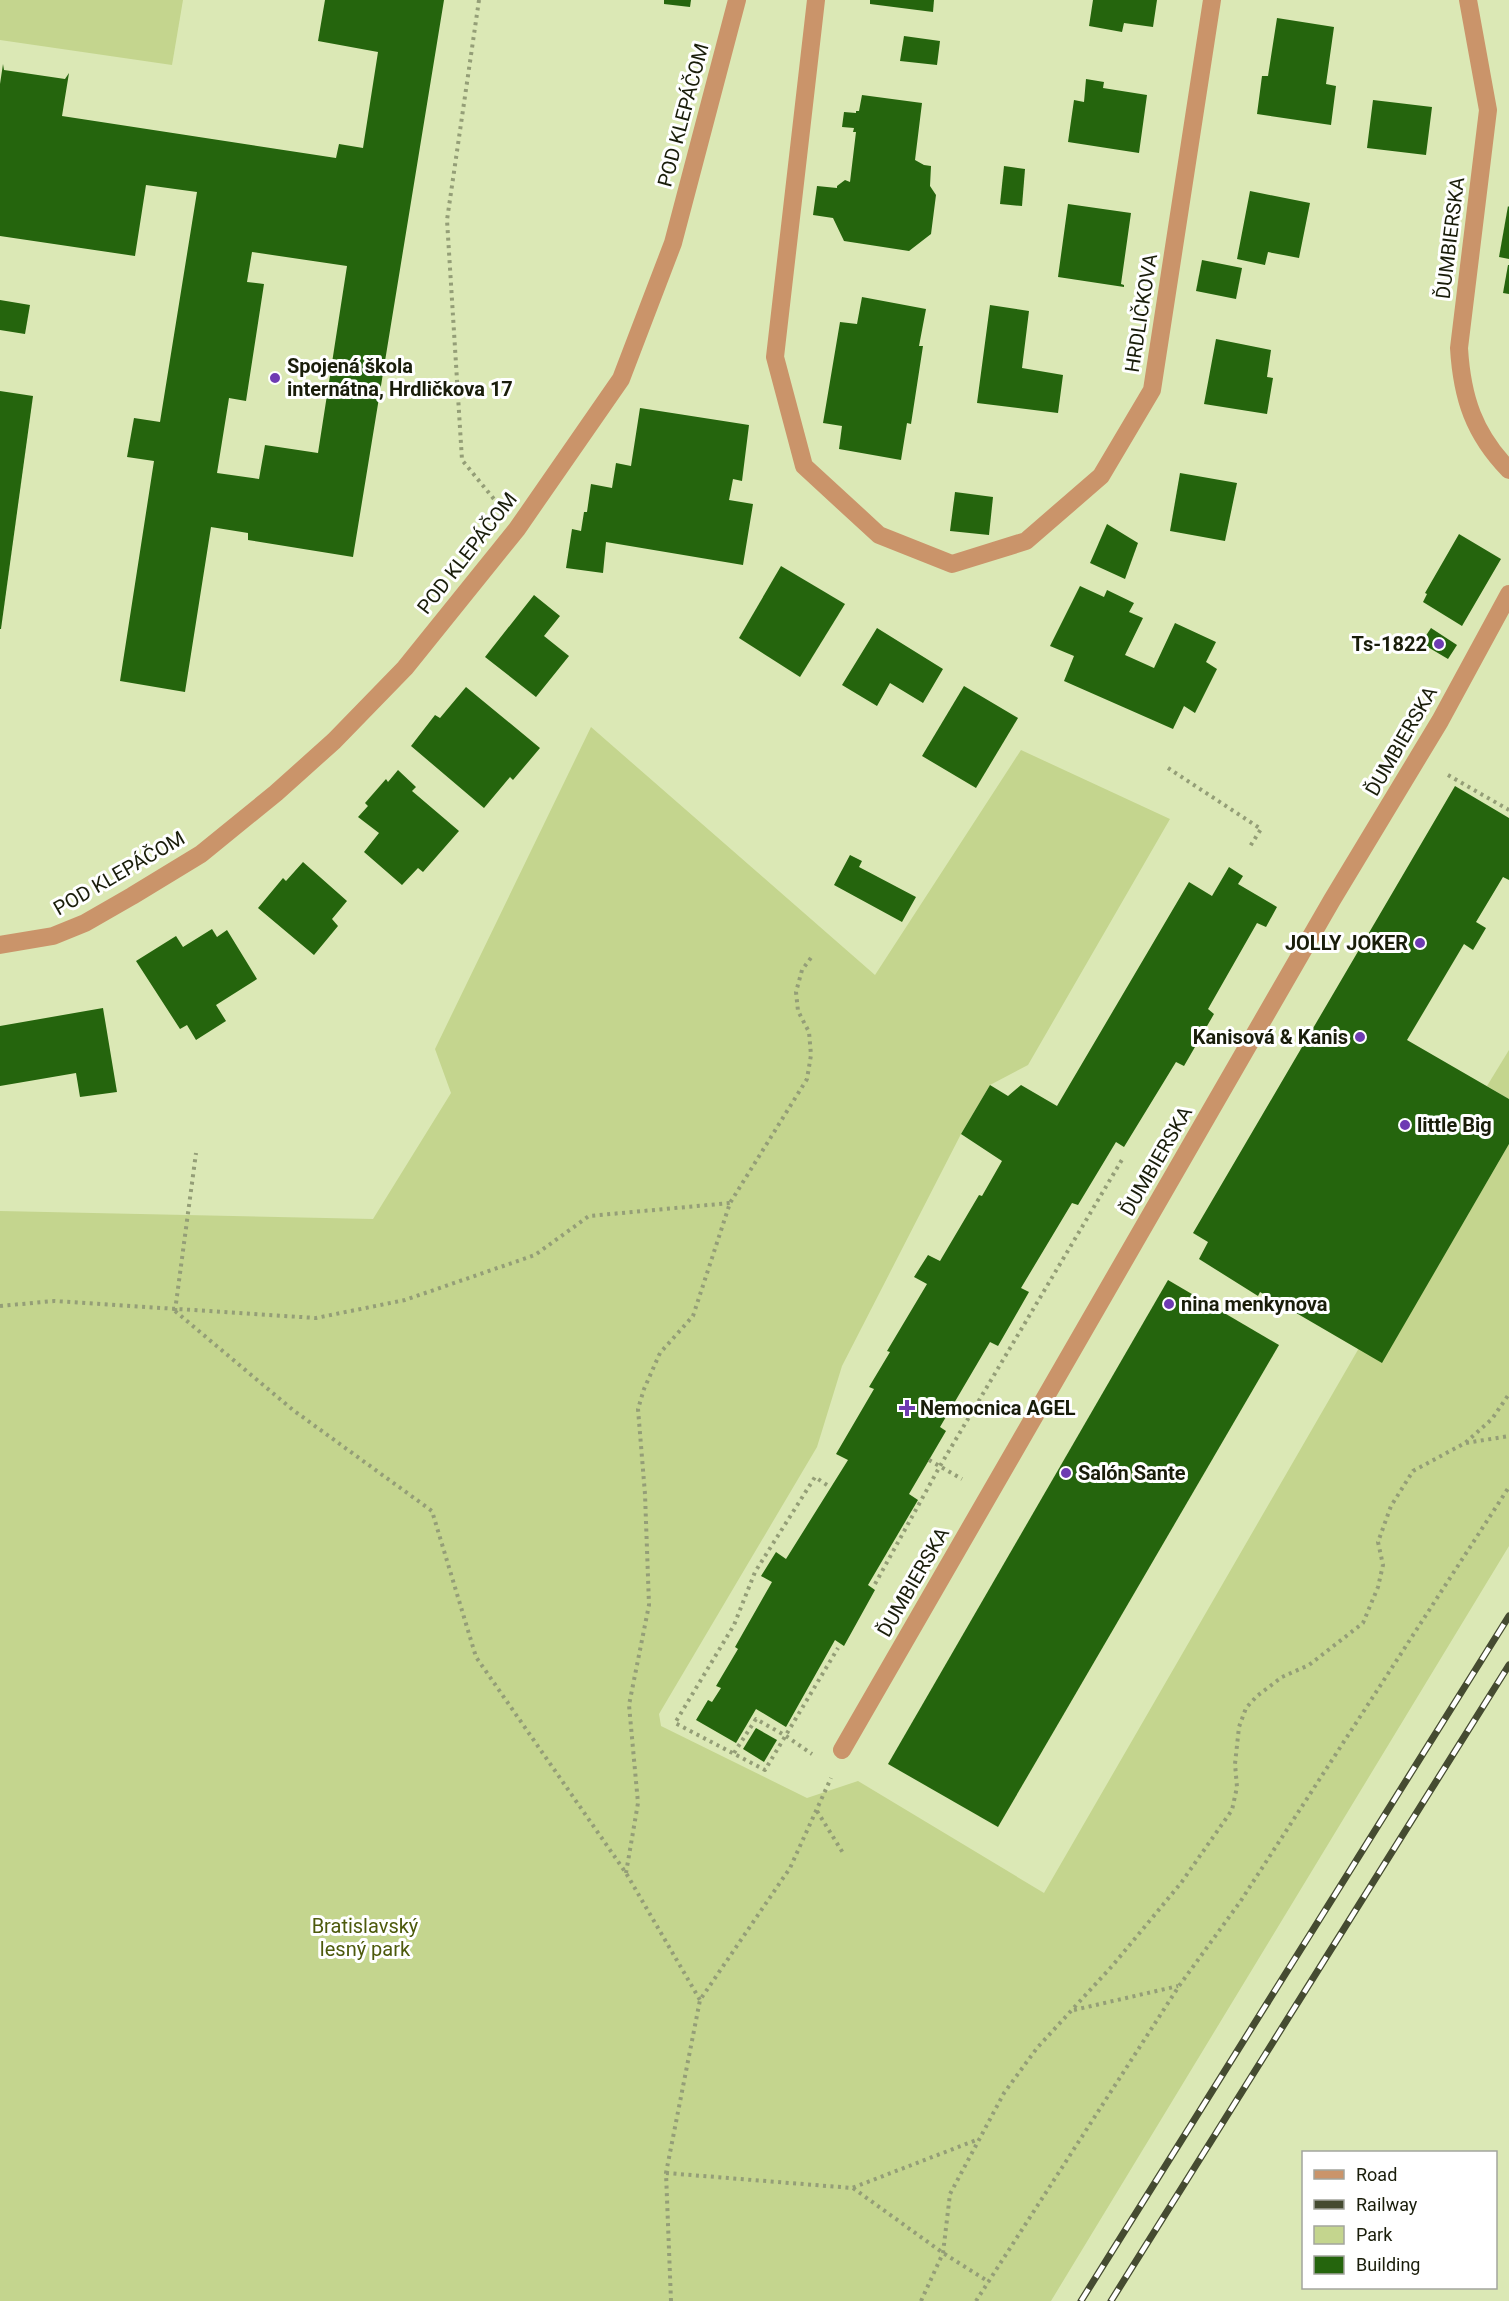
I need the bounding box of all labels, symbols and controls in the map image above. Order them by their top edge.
street label: POD KLEPÁČOM [652,41,714,189]
street label: ĎUMBIERSKA [1431,176,1469,300]
street label: HRDLIČKOVA [1120,252,1162,374]
place label: Spojená škola internátna, Hrdličkova 17 [287,354,513,401]
marker: Spojená škola internátna, Hrdličkova 17 [268,371,282,385]
street label: POD KLEPÁČOM [412,487,522,619]
place label: Ts-1822 [1351,632,1427,656]
marker: Ts-1822 [1432,637,1446,651]
street label: ĎUMBIERSKA [1360,682,1442,800]
street label: POD KLEPÁČOM [49,826,189,920]
place label: JOLLY JOKER [1285,931,1408,955]
marker: JOLLY JOKER [1413,936,1427,950]
place label: Kanisová & Kanis [1193,1025,1348,1049]
marker: Kanisová & Kanis [1353,1030,1367,1044]
street label: ĎUMBIERSKA [1115,1102,1197,1220]
place label: little Big [1417,1113,1492,1137]
marker: little Big [1398,1118,1412,1132]
place label: nina menkynova [1181,1292,1328,1316]
marker: nina menkynova [1162,1297,1176,1311]
place label: Nemocnica AGEL [920,1396,1076,1420]
marker: Nemocnica AGEL [898,1399,916,1417]
place label: Salón Sante [1078,1461,1186,1485]
marker: Salón Sante [1059,1466,1073,1480]
street label: ĎUMBIERSKA [872,1523,954,1641]
park label: Bratislavský lesný park [312,1914,419,1961]
legend [1302,2151,1497,2289]
text: Road [1356,2164,1397,2185]
text: Railway [1356,2194,1418,2215]
text: Park [1356,2224,1393,2245]
text: Building [1356,2254,1420,2275]

